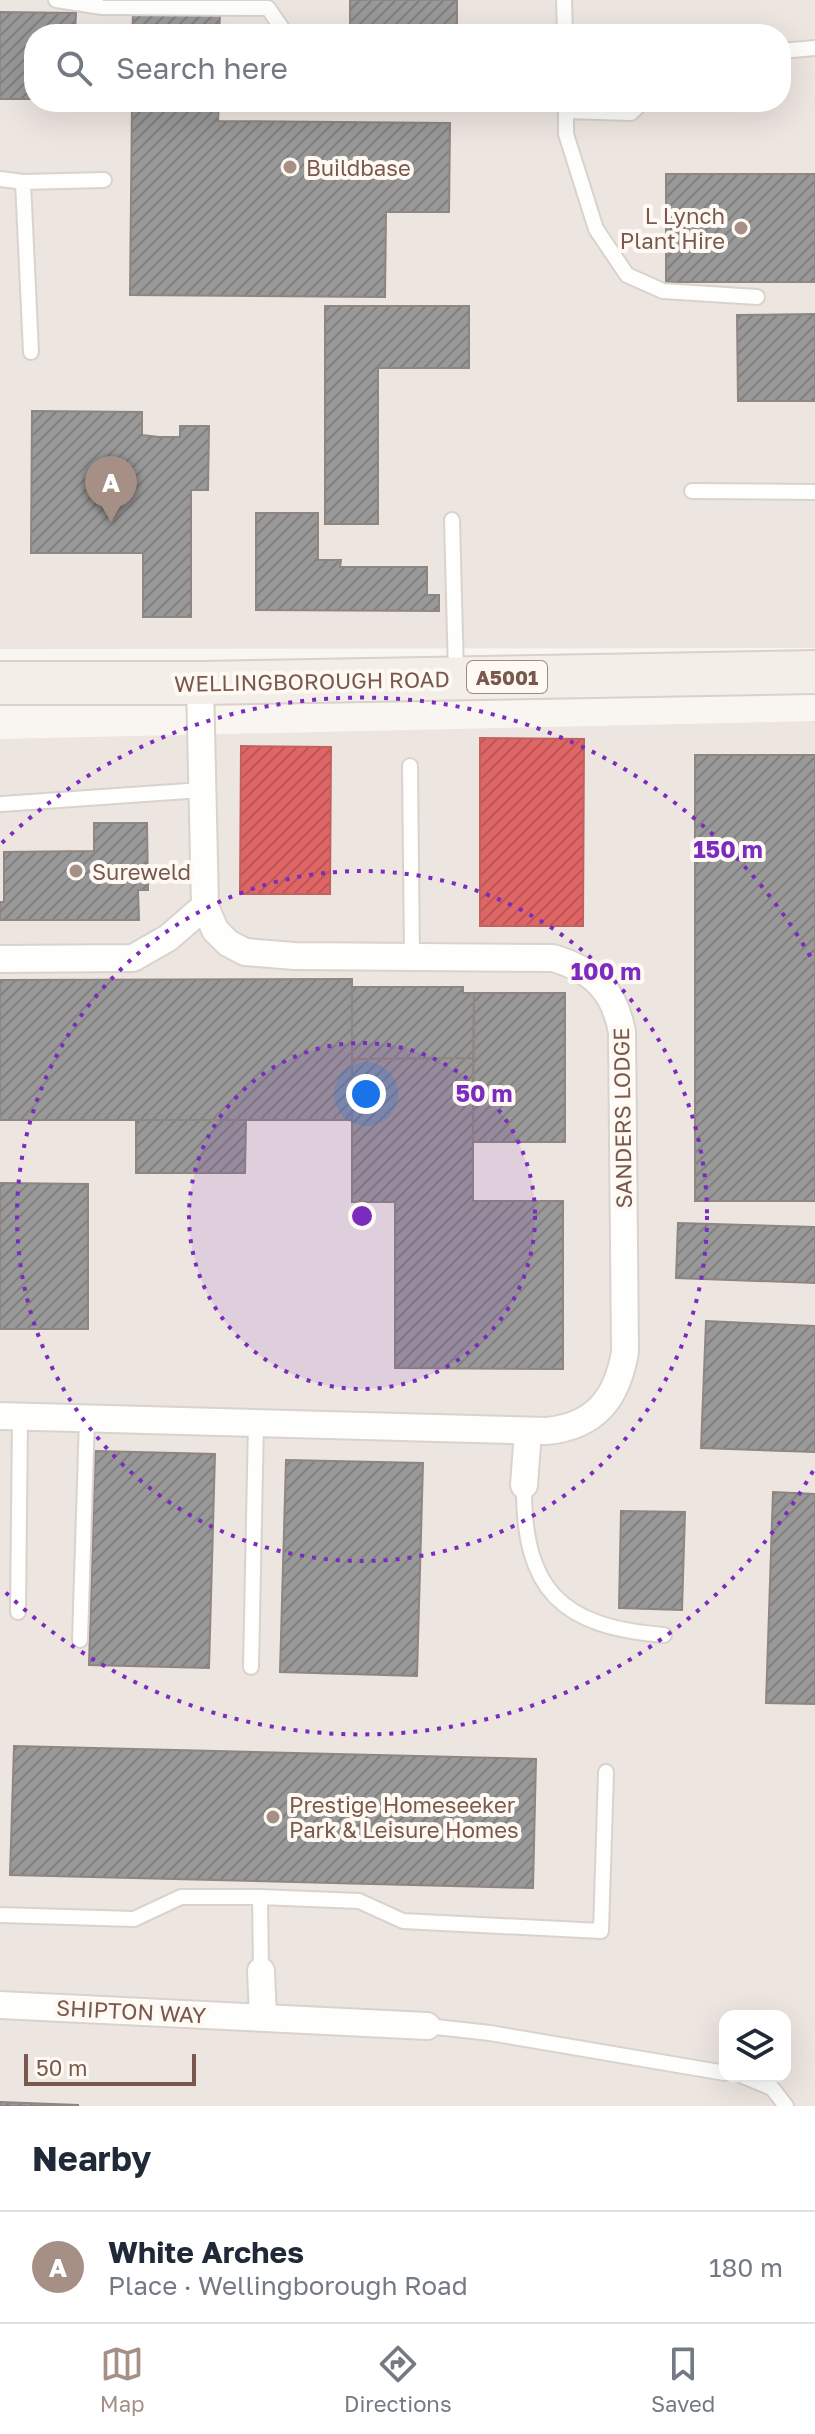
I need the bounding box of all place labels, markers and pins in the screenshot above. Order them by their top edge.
place label: Buildbase [306,154,411,181]
marker: Buildbase [281,158,299,176]
place label: L Lynch Plant Hire [620,202,725,254]
marker: L Lynch Plant Hire [732,219,750,237]
pin: A [85,456,137,522]
place label: Sureweld [92,858,191,885]
marker: Sureweld [67,862,85,880]
centre of rings [348,1202,376,1230]
place label: Prestige Homeseeker Park & Leisure Homes [289,1791,519,1843]
marker: Prestige Homeseeker Park & Leisure Homes [264,1808,282,1826]

